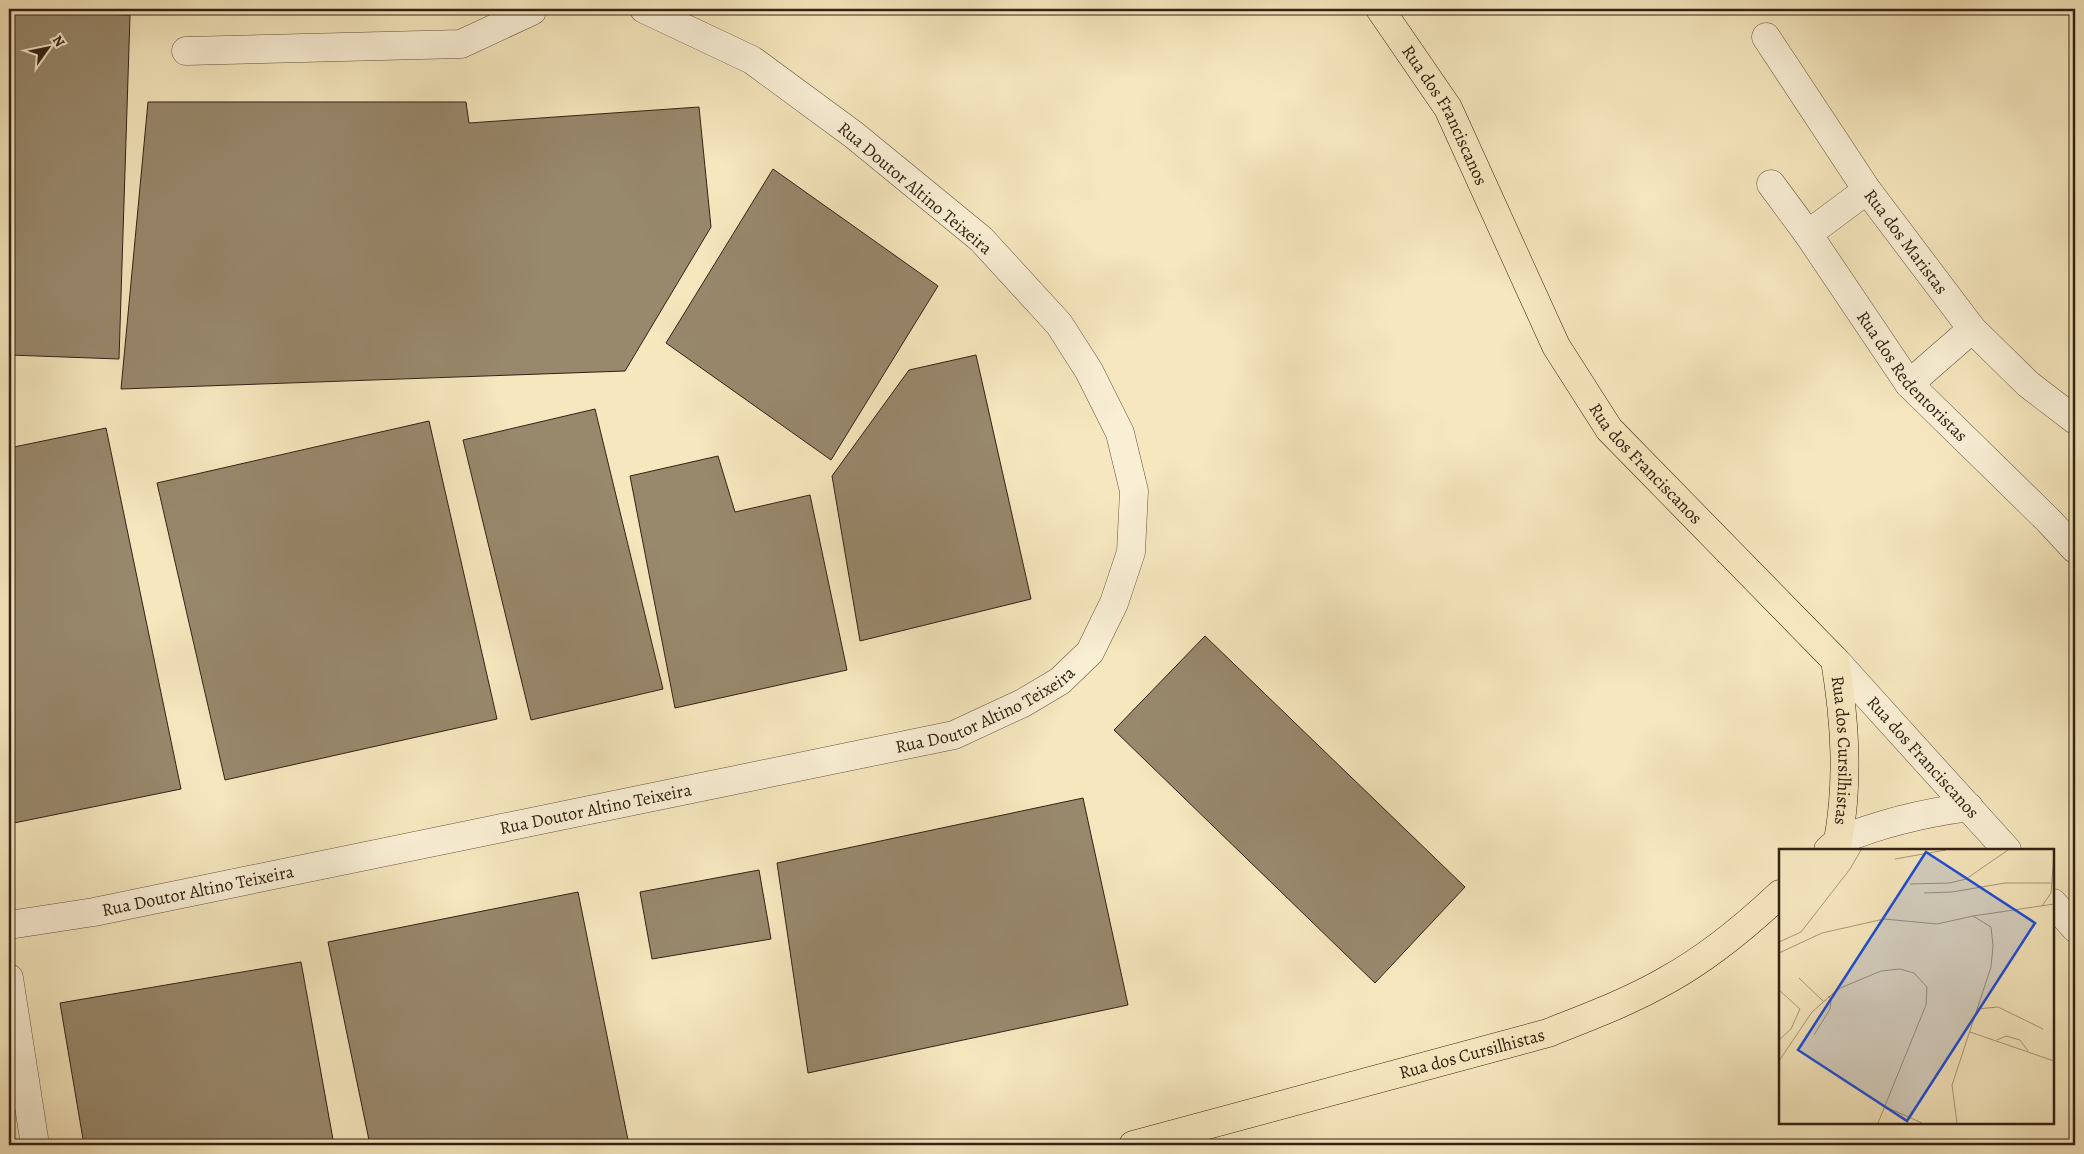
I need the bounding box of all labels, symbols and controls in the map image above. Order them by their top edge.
north arrow [22,22,72,72]
text: N [48,32,69,51]
street label: Rua dos Franciscanos [1396,40,1493,189]
street label: Rua Doutor Altino Teixeira [833,116,998,260]
street label: Rua dos Maristas [1858,184,1954,299]
street label: Rua dos Redentoristas [1851,306,1973,447]
street label: Rua dos Franciscanos [1583,398,1708,529]
street label: Rua Doutor Altino Teixeira [893,660,1081,759]
street label: Rua dos Cursilhistas [1826,674,1857,827]
street label: Rua dos Franciscanos [1861,691,1985,824]
street label: Rua Doutor Altino Teixeira [497,777,694,840]
inset map [1779,849,2054,1124]
street label: Rua Doutor Altino Teixeira [100,859,297,922]
street label: Rua dos Cursilhistas [1396,1022,1547,1085]

